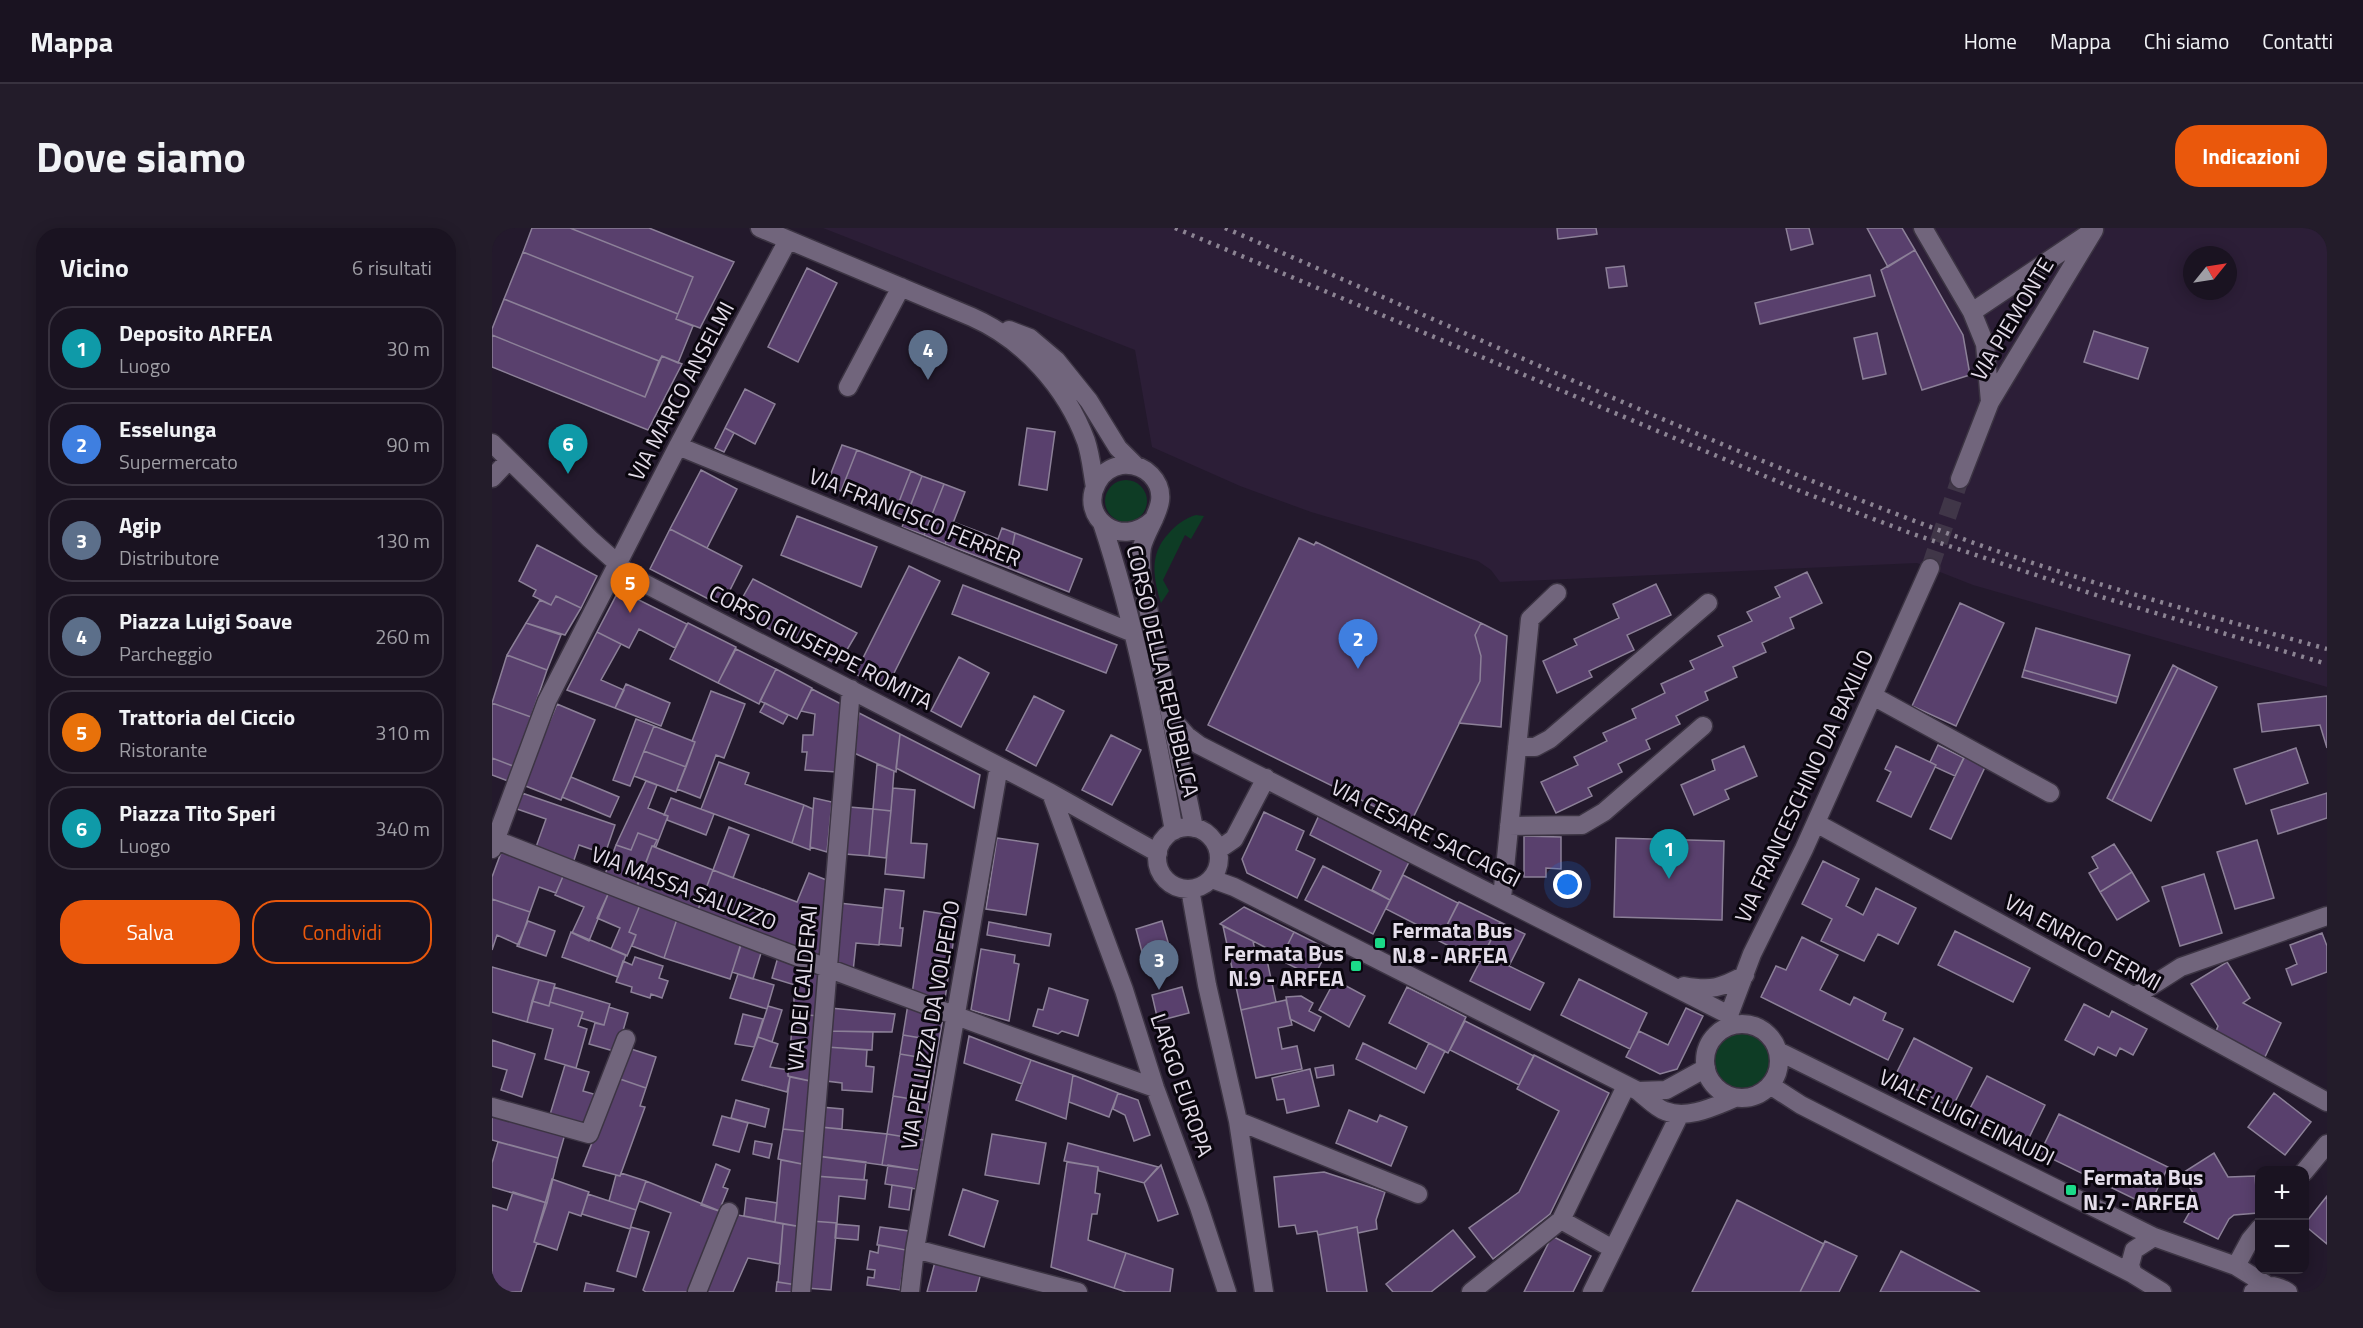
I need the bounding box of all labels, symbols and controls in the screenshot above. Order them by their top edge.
text: Mappa [30,20,113,63]
text: Home [1964,25,2017,57]
text: Mappa [2050,25,2111,57]
text: Chi siamo [2144,25,2229,57]
text: Contatti [2262,25,2333,57]
text: Dove siamo [36,124,246,188]
button: Indicazioni [2175,125,2327,187]
north arrow [2183,246,2237,300]
text: Vicino [60,248,129,287]
street label: VIA PIEMONTE [1962,251,2062,387]
text: 6 risultati [352,252,432,283]
street label: VIA MARCO ANSELMI [619,295,743,487]
text: Deposito ARFEA [119,316,273,350]
pin: 4 [908,330,948,380]
text: 1 [76,333,87,364]
text: 30 m [386,333,430,364]
text: Luogo [119,350,171,381]
text: Esselunga [119,412,216,446]
pin: 6 [548,424,588,474]
text: 2 [76,429,87,460]
text: 90 m [386,429,430,460]
text: Supermercato [119,446,238,477]
street label: VIA FRANCISCO FERRER [804,459,1026,575]
text: Agip [119,508,161,542]
text: 3 [76,525,87,556]
text: 130 m [375,525,430,556]
text: Distributore [119,542,219,573]
street label: CORSO DELLA REPUBBLICA [1117,542,1209,800]
pin: 5 [610,564,650,613]
street label: CORSO GIUSEPPE ROMITA [703,576,939,718]
text: Piazza Luigi Soave [119,604,292,638]
pin: 2 [1338,620,1378,669]
text: 4 [76,621,87,652]
text: 260 m [375,621,430,652]
text: Parcheggio [119,638,213,669]
street label: VIA FRANCESCHINO DA BAXILIO [1726,644,1882,928]
text: Trattoria del Ciccio [119,700,295,734]
text: 5 [76,717,87,748]
text: 310 m [375,717,430,748]
text: Ristorante [119,734,207,765]
street label: VIA CESARE SACCAGGI [1325,770,1527,896]
text: Piazza Tito Speri [119,796,276,830]
text: 6 [76,813,87,844]
text: 340 m [375,813,430,844]
text: Luogo [119,830,171,861]
pin: 1 [1650,830,1688,879]
street label: VIA MASSA SALUZZO [586,837,782,939]
your location [1553,870,1582,899]
street label: VIA ENRICO FERMI [1998,885,2168,999]
street label: VIA PELLIZZA DA VOLPEDO [891,898,969,1152]
button: Salva [60,900,240,964]
button: Condividi [252,900,432,964]
street label: VIA DEI CALDERAI [778,903,826,1073]
place label: Fermata Bus N.8 - ARFEA [1392,913,1512,972]
place label: Fermata Bus N.9 - ARFEA [1224,936,1344,995]
marker: Fermata Bus N.8 - ARFEA [1373,936,1387,950]
pin: 3 [1140,940,1178,990]
marker: Fermata Bus N.9 - ARFEA [1349,959,1363,973]
street label: LARGO EUROPA [1142,1009,1222,1161]
street label: VIALE LUIGI EINAUDI [1873,1060,2061,1174]
place label: Fermata Bus N.7 - ARFEA [2083,1160,2203,1219]
map controls [2255,1166,2309,1274]
button: + [2255,1166,2309,1220]
marker: Fermata Bus N.7 - ARFEA [2064,1183,2078,1197]
button: − [2255,1220,2309,1274]

